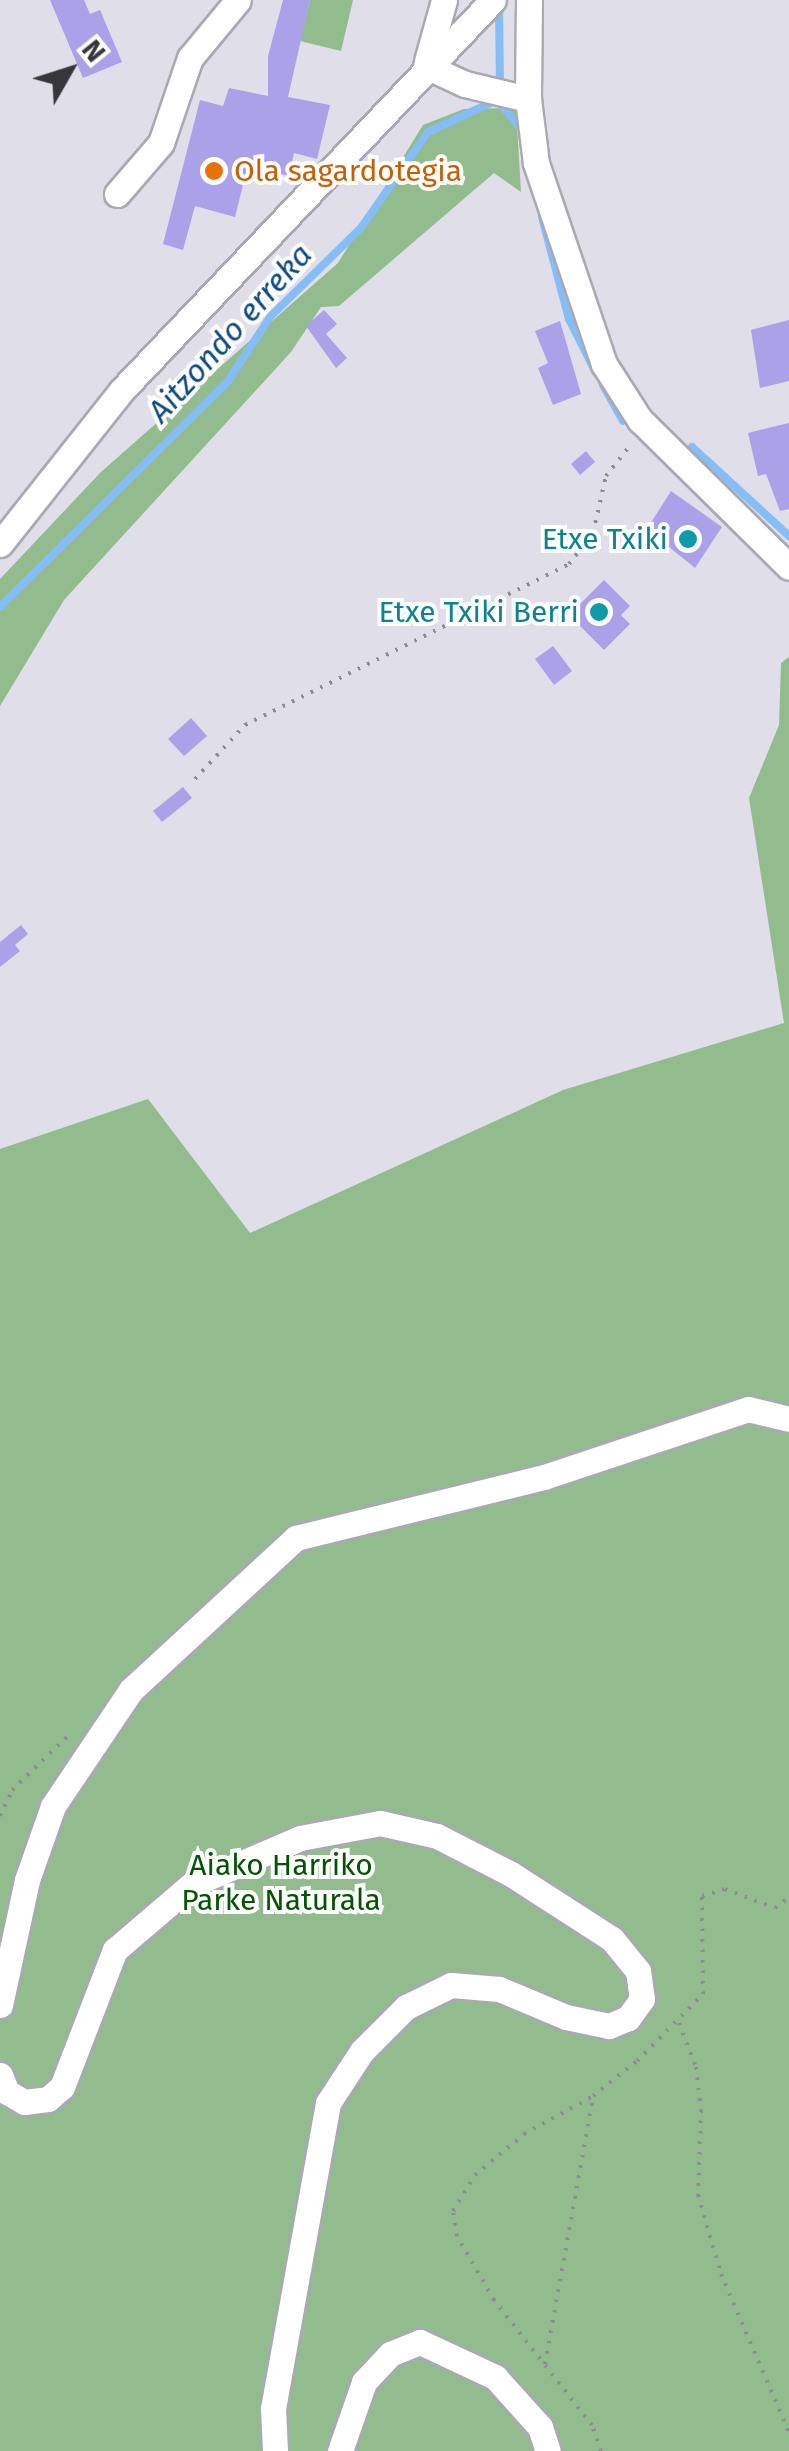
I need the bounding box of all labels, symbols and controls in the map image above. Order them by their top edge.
north arrow [20,20,120,120]
text: N [75,33,112,68]
place label: Ola sagardotegia [234,153,462,189]
marker: Ola sagardotegia [203,160,225,182]
water label: Aitzondo erreka [140,236,320,430]
place label: Etxe Txiki [542,521,668,557]
marker: Etxe Txiki [677,528,699,550]
place label: Etxe Txiki Berri [378,594,579,630]
marker: Etxe Txiki Berri [588,601,610,623]
park label: Aiako Harriko Parke Naturala [181,1847,381,1918]

